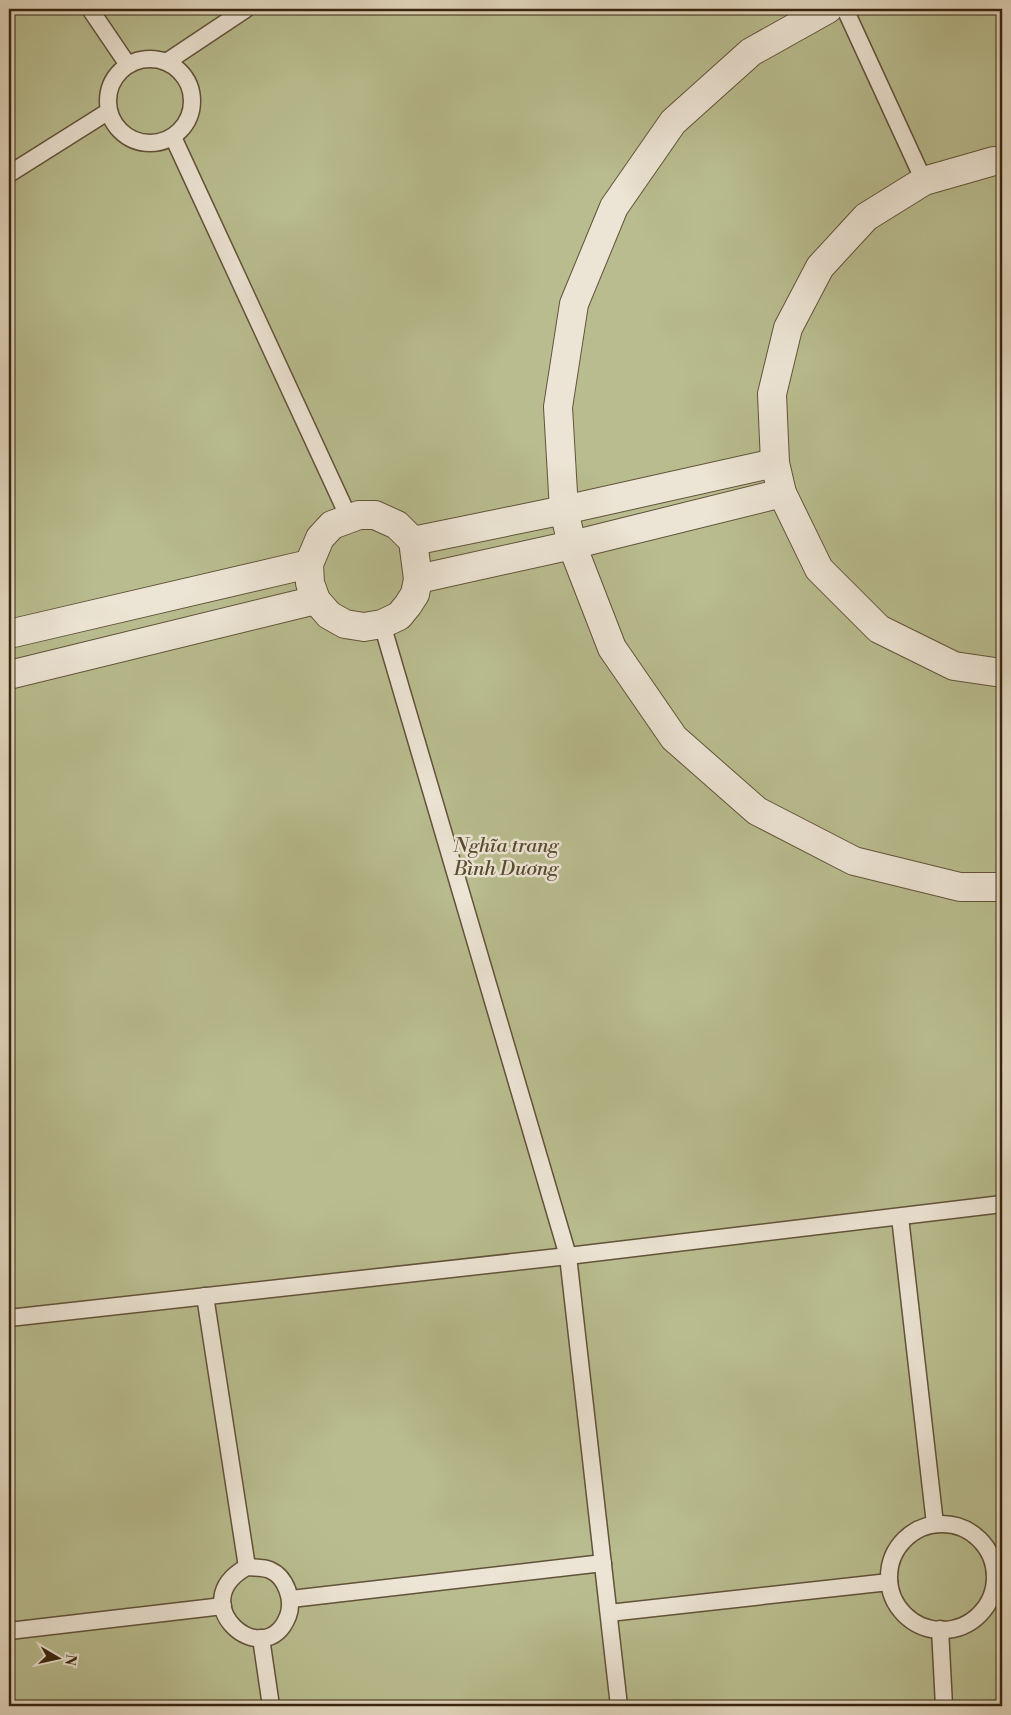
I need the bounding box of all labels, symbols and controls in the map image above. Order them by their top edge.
park label: Nghĩa trang Bình Dương [452,834,560,882]
north arrow [32,1632,82,1682]
text: N [60,1653,80,1667]

